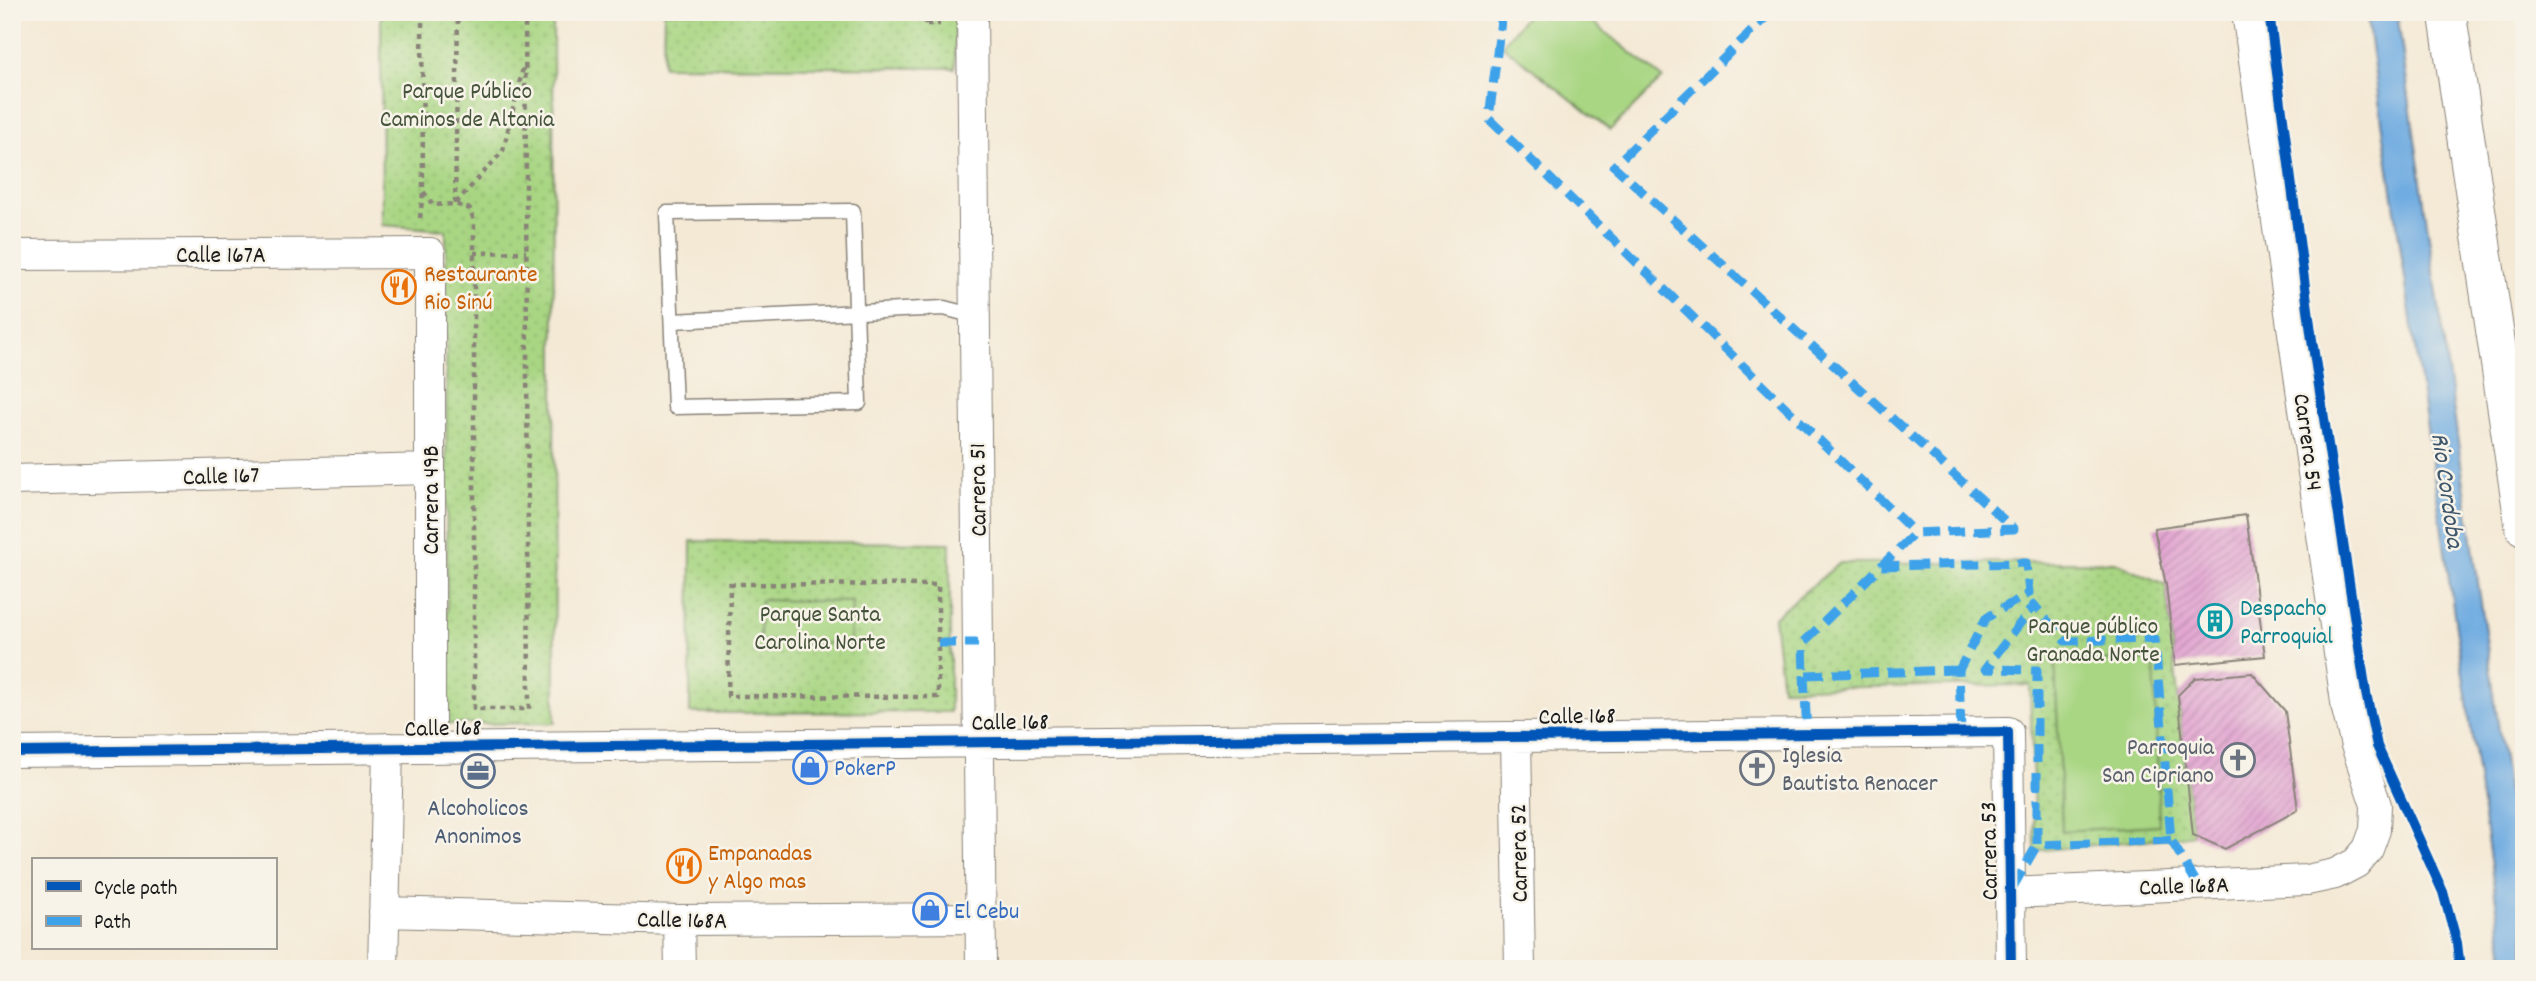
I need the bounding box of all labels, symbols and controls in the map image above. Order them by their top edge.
park label: Parque Público Caminos de Altania [380,76,555,138]
street label: Calle 167A [176,240,266,274]
place label: Restaurante Rio Sinú [424,259,537,321]
restaurant icon: Restaurante Rio Sinú [380,268,418,306]
street label: Carrera 54 [2282,391,2330,493]
water label: Rio Cordoba [2419,430,2472,552]
street label: Carrera 51 [962,443,998,537]
street label: Carrera 49B [416,445,450,555]
street label: Calle 167 [182,460,260,496]
place label: Despacho Parroquial [2240,593,2333,655]
park label: Parque Santa Carolina Norte [754,599,886,661]
building icon: Despacho Parroquial [2196,602,2234,640]
park label: Parque público Granada Norte [2026,611,2160,673]
street label: Calle 168 [1538,700,1616,736]
street label: Calle 168 [971,706,1049,742]
street label: Calle 168 [404,712,482,748]
place label: Parroquia San Cipriano [2102,732,2215,794]
place label: Iglesia Bautista Renacer [1782,740,1938,802]
church icon: Parroquia San Cipriano [2219,741,2257,779]
shop icon: PokerP [791,748,829,786]
church icon: Iglesia Bautista Renacer [1738,749,1776,787]
office icon: Alcoholicos Anonimos [459,752,497,790]
place label: PokerP [834,753,896,787]
place label: Alcoholicos Anonimos [427,793,529,855]
street label: Carrera 53 [1973,801,2009,901]
street label: Carrera 52 [1503,803,1539,903]
place label: Empanadas y Algo mas [708,838,813,900]
restaurant icon: Empanadas y Algo mas [665,847,703,885]
legend [32,858,276,950]
street label: Calle 168A [2138,869,2230,907]
text: Cycle path [94,875,177,905]
shop icon: El Cebu [911,891,949,929]
place label: El Cebu [954,896,1019,930]
street label: Calle 168A [636,904,727,940]
text: Path [94,909,131,939]

